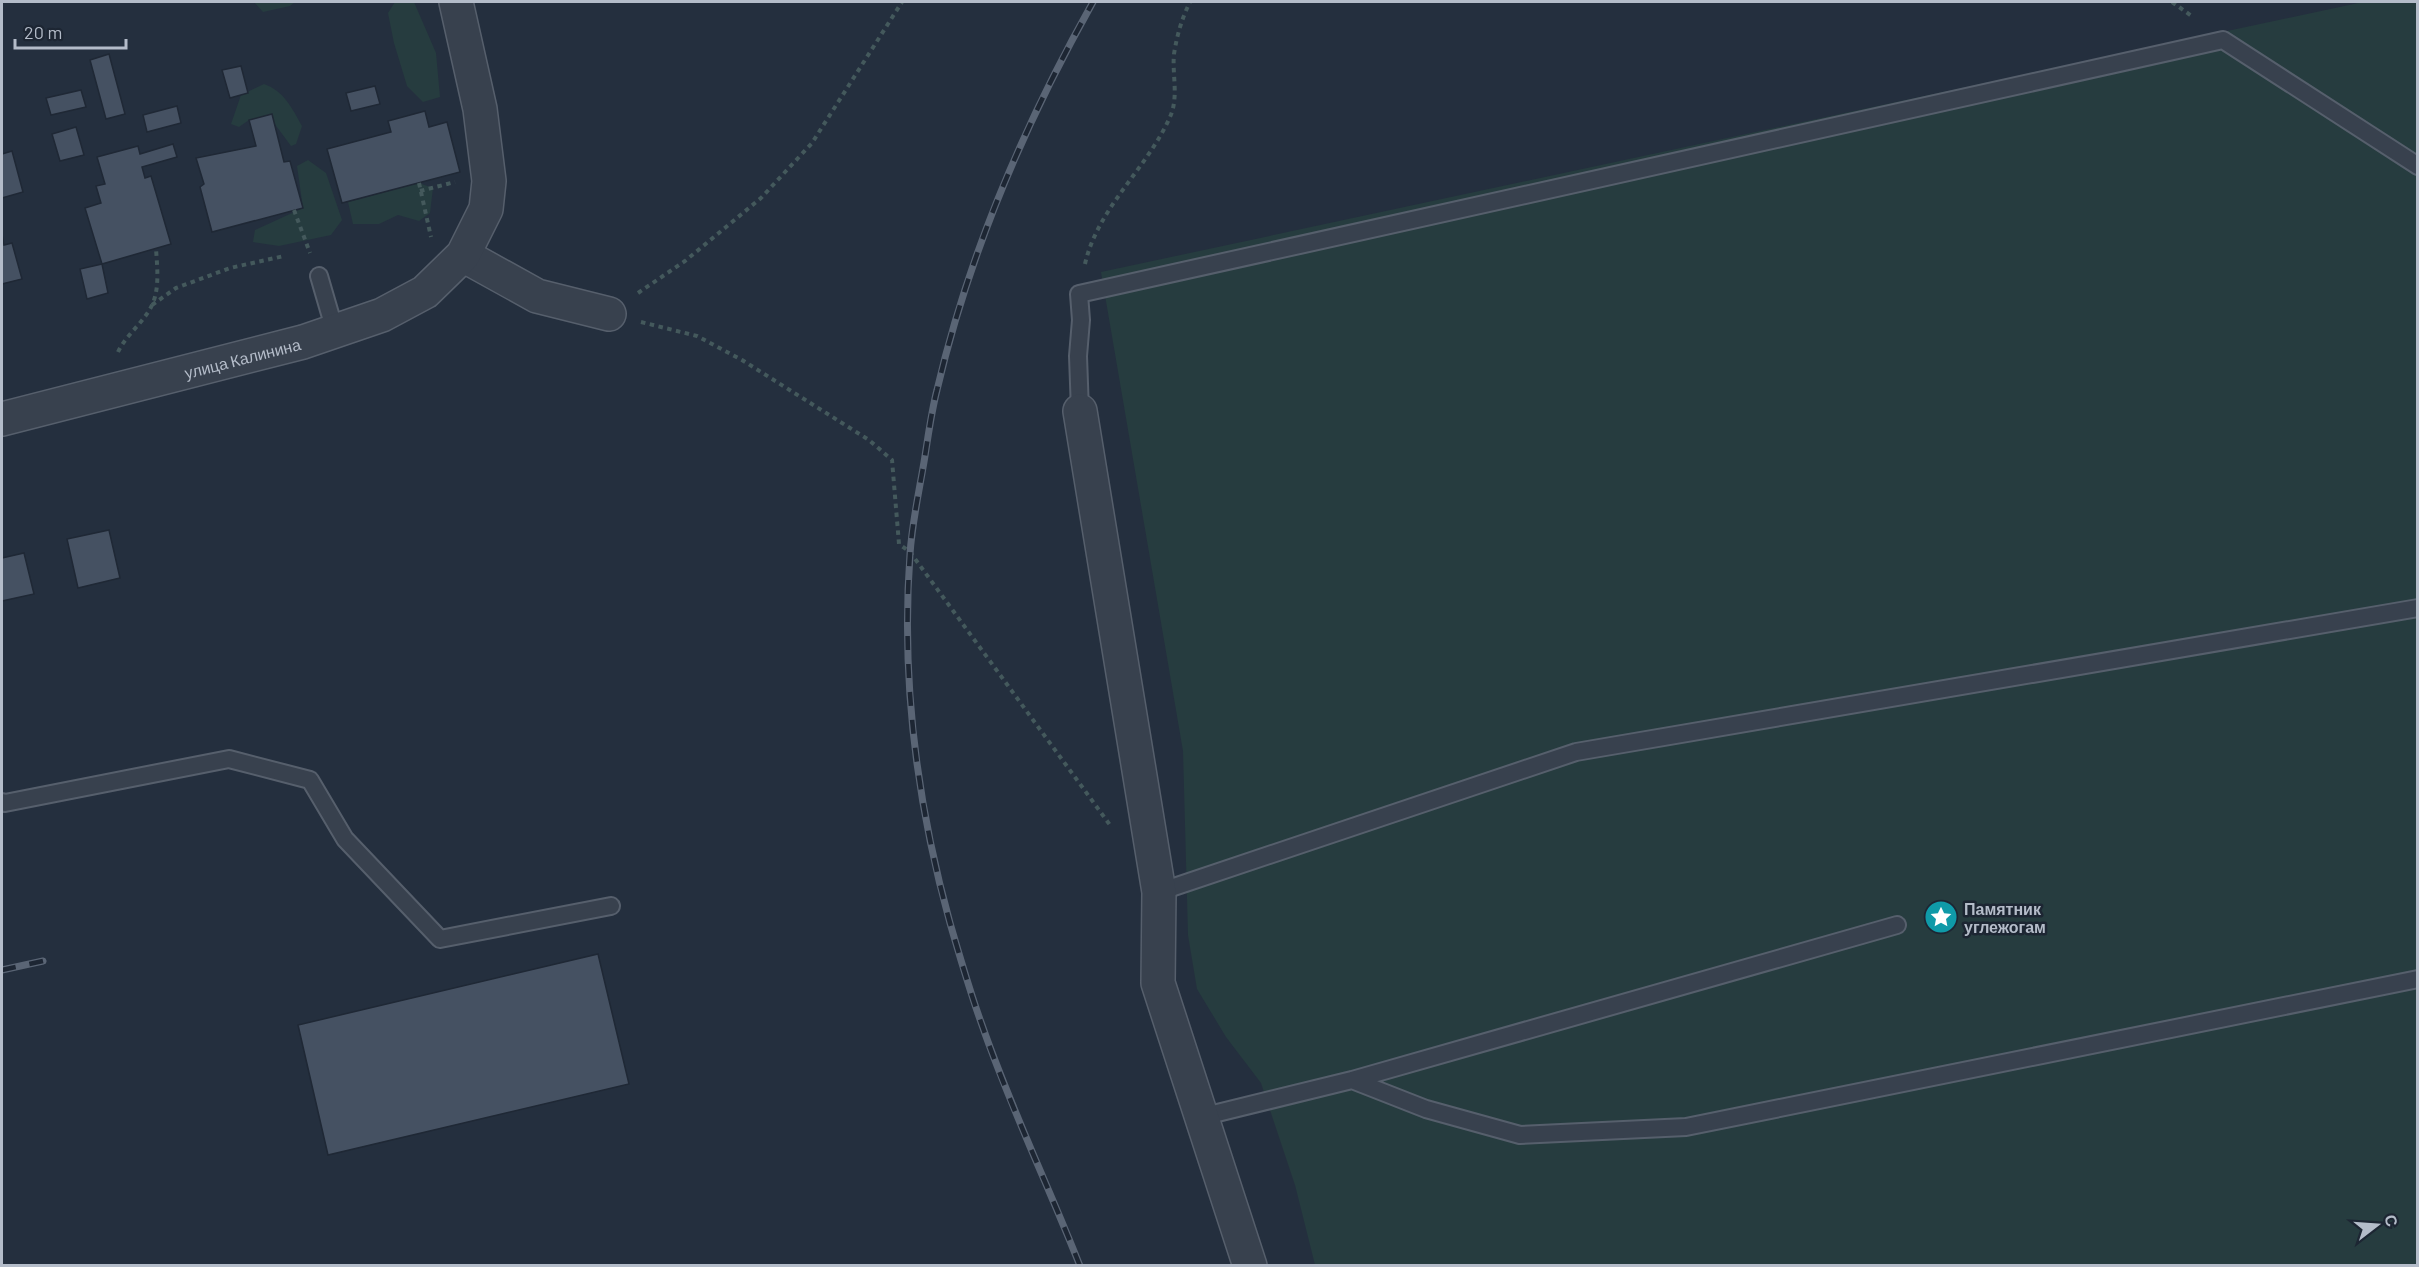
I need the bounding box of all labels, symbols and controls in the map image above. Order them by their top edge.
scale bar [15,12,126,50]
text: 20 m [24,21,62,43]
street label: улица Калинина [182,334,302,382]
place icon: Памятник углежогам [1923,899,1959,935]
place label: Памятник углежогам [1964,899,2046,936]
north arrow [2347,1195,2407,1255]
text: С [2381,1212,2403,1229]

